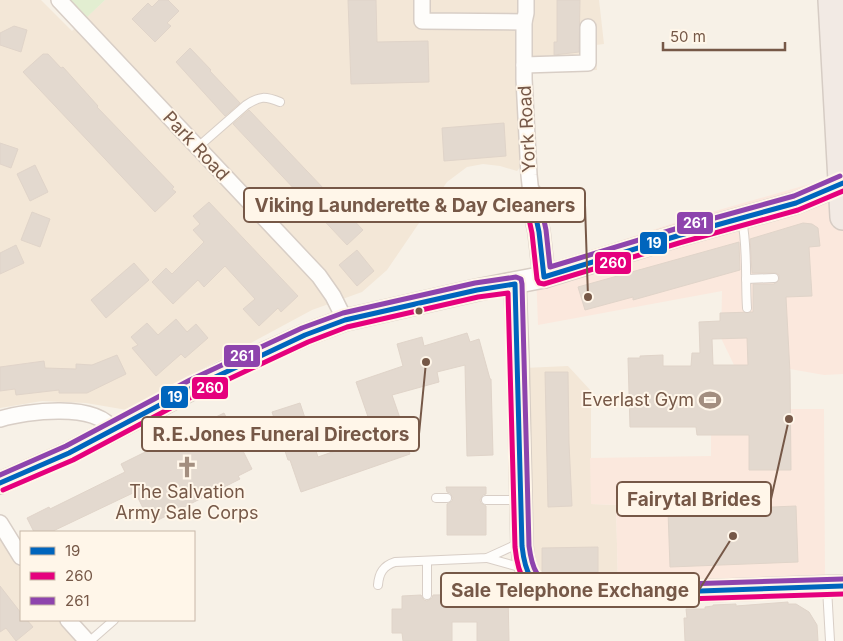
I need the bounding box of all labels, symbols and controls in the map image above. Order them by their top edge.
scale bar [663,20,786,52]
text: 50 m [670,27,706,46]
street label: York Road [514,85,539,173]
street label: Park Road [159,107,234,185]
callout: Viking Launderette & Day Cleaners [244,188,585,222]
text: Viking Launderette & Day Cleaners [255,194,575,217]
line badge: 261 [676,211,714,235]
text: 261 [683,214,707,231]
line badge: 19 [639,231,668,255]
text: 19 [646,234,662,251]
line badge: 260 [594,251,632,275]
text: 260 [599,254,627,271]
unlabelled marker [414,306,424,316]
line badge: 261 [223,344,261,368]
text: 261 [230,347,254,364]
line badge: 260 [191,376,229,400]
text: 260 [196,379,224,396]
line badge: 19 [160,385,189,409]
sports icon: Everlast Gym [697,387,723,413]
text: 19 [167,388,183,405]
place label: Everlast Gym [582,389,694,410]
callout: R.E.Jones Funeral Directors [142,417,419,451]
text: R.E.Jones Funeral Directors [153,423,409,446]
church icon: The Salvation Army Sale Corps [174,454,200,480]
place label: The Salvation Army Sale Corps [115,481,259,523]
callout: Fairytal Brides [617,482,771,516]
text: Fairytal Brides [627,488,761,511]
legend [20,531,195,621]
text: 19 [65,541,80,560]
text: 260 [65,566,93,585]
callout: Sale Telephone Exchange [441,573,699,607]
text: Sale Telephone Exchange [451,579,689,602]
text: 261 [65,591,90,610]

